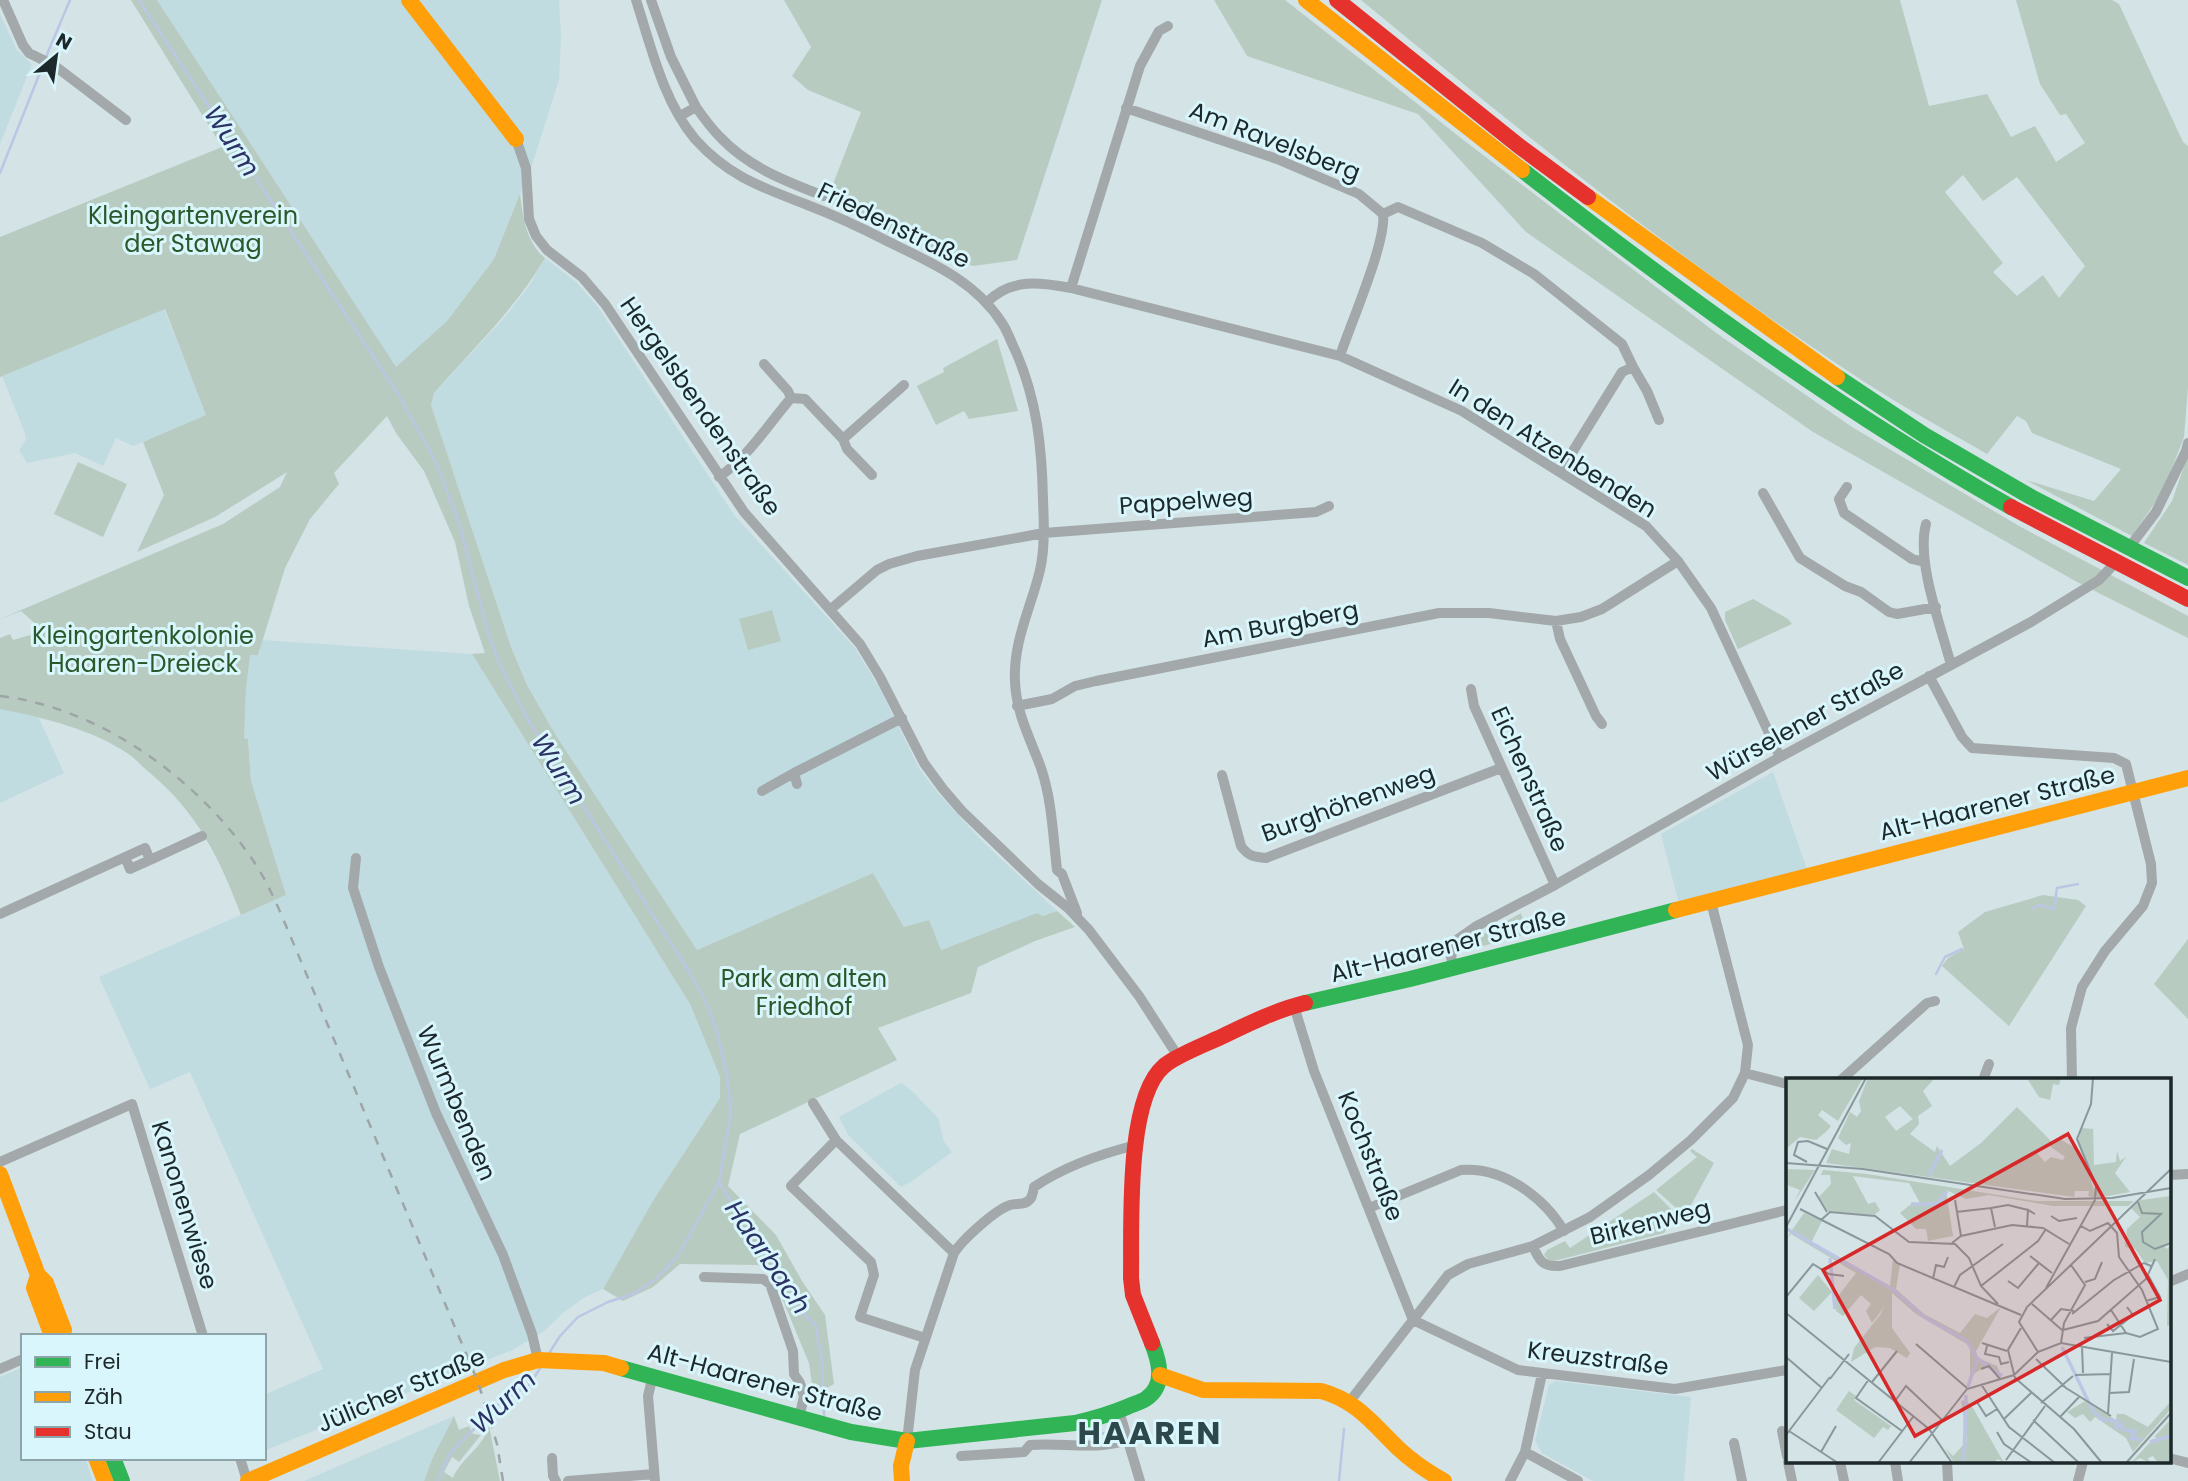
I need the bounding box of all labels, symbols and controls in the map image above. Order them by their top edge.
north arrow [21,21,91,91]
text: N [51,26,77,57]
street label: Am Ravelsberg [1185,93,1365,189]
water label: Wurm [196,98,268,184]
street label: Friedenstraße [812,174,976,276]
park label: Kleingartenverein der Stawag [88,199,298,260]
street label: Hergelsbendenstraße [613,290,789,522]
street label: In den Atzenbenden [1443,371,1663,525]
street label: Pappelweg [1118,480,1254,522]
street label: Am Burgberg [1199,593,1361,655]
park label: Kleingartenkolonie Haaren-Dreieck [32,619,254,680]
street label: Würselener Straße [1700,653,1910,789]
street label: Eichenstraße [1483,701,1577,857]
water label: Wurm [523,726,595,812]
street label: Burghöhenweg [1257,756,1439,850]
street label: Alt-Haarener Straße [1876,758,2118,848]
street label: Alt-Haarener Straße [1327,900,1569,990]
park label: Park am alten Friedhof [721,962,887,1023]
street label: Wurmbenden [410,1020,504,1186]
inset map [1786,1078,2170,1464]
street label: Kochstraße [1330,1086,1412,1226]
street label: Kanonenwiese [144,1117,226,1293]
street label: Birkenweg [1586,1191,1714,1253]
water label: Haarbach [717,1193,819,1321]
street label: Kreuzstraße [1525,1333,1671,1383]
legend [21,1334,266,1460]
street label: Alt-Haarener Straße [644,1335,886,1429]
street label: Jülicher Straße [312,1340,490,1440]
text: Frei [84,1347,121,1376]
water label: Wurm [462,1362,544,1442]
text: Zäh [84,1382,123,1411]
district label: HAAREN [1078,1410,1222,1455]
text: Stau [84,1417,132,1446]

